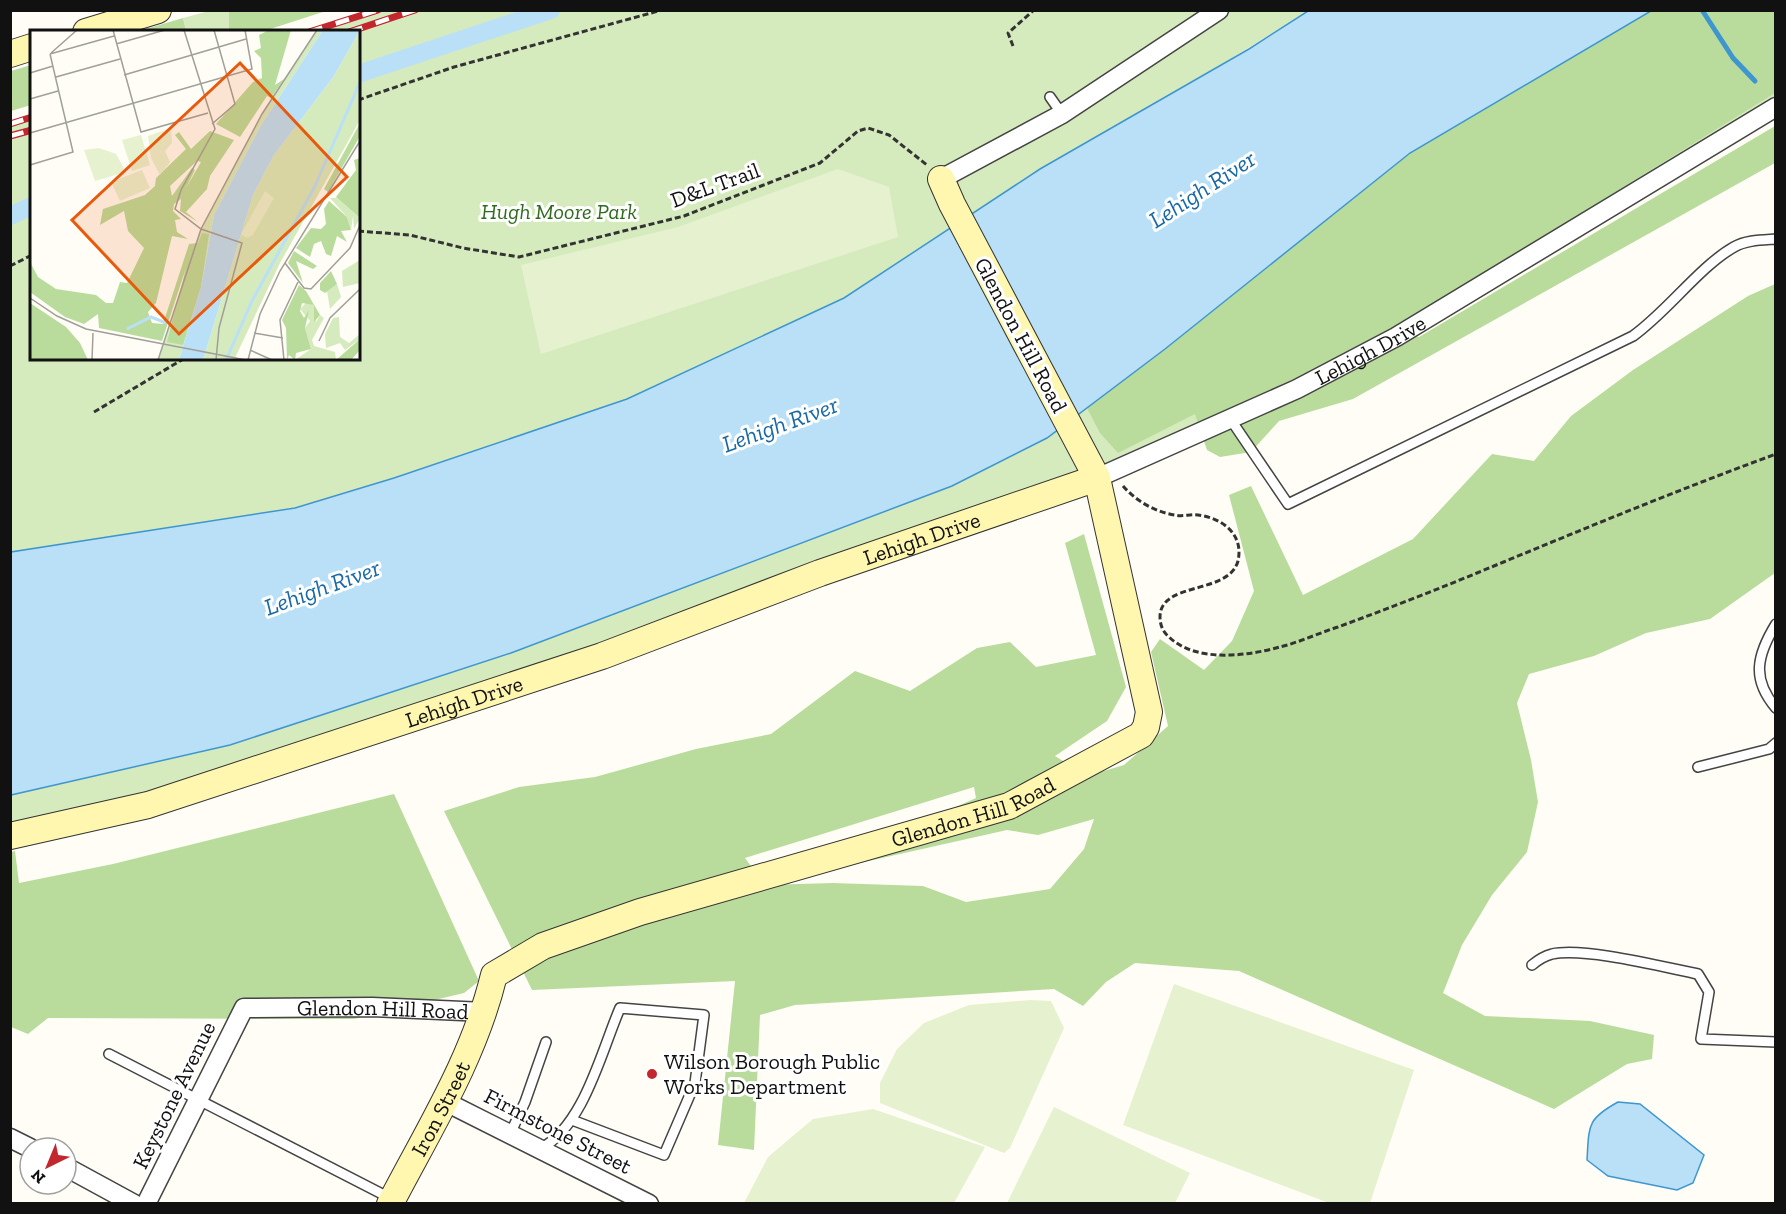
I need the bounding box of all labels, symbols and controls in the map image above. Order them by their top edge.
inset map [30,30,360,360]
water label: Lehigh River [1143,143,1261,234]
street label: D&L Trail [667,156,763,214]
park label: Hugh Moore Park [481,198,637,225]
street label: Glendon Hill Road [969,253,1073,417]
street label: Lehigh Drive [1310,309,1431,391]
water label: Lehigh River [718,389,843,458]
street label: Lehigh Drive [860,506,984,571]
water label: Lehigh River [260,552,385,621]
street label: Lehigh Drive [402,669,526,733]
street label: Glendon Hill Road [888,770,1059,853]
street label: Glendon Hill Road [297,993,469,1025]
street label: Keystone Avenue [127,1017,221,1173]
place label: Wilson Borough Public Works Department [664,1048,880,1100]
street label: Iron Street [405,1056,476,1161]
marker: Wilson Borough Public Works Department [645,1067,659,1081]
street label: Firmstone Street [480,1082,637,1180]
north arrow [18,1136,78,1196]
text: N [27,1166,49,1188]

